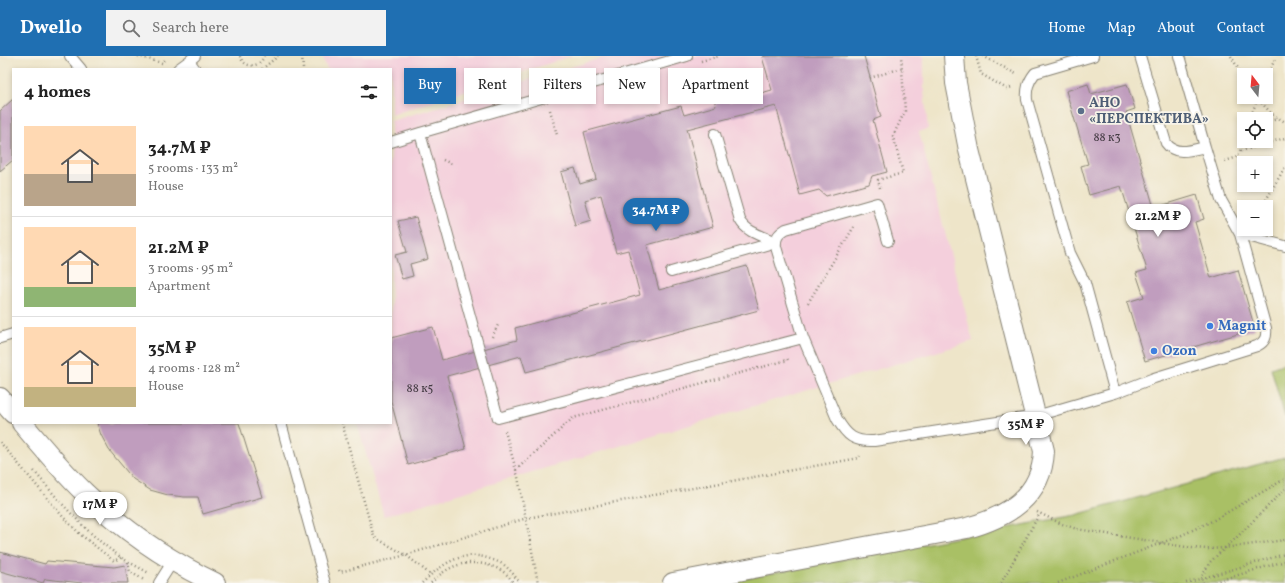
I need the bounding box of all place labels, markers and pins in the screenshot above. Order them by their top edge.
place label: АНО «ПЕРСПЕКТИВА» [1089,94,1209,129]
marker: АНО «ПЕРСПЕКТИВА» [1076,106,1086,116]
pin: 34.7M ₽ [619,198,693,232]
pin: 21.2M ₽ [1121,204,1195,238]
place label: Magnit [1218,317,1266,336]
marker: Magnit [1205,321,1215,331]
place label: Ozon [1162,342,1197,361]
marker: Ozon [1149,346,1159,356]
pin: 35M ₽ [998,412,1054,446]
pin: 17M ₽ [72,492,128,526]

